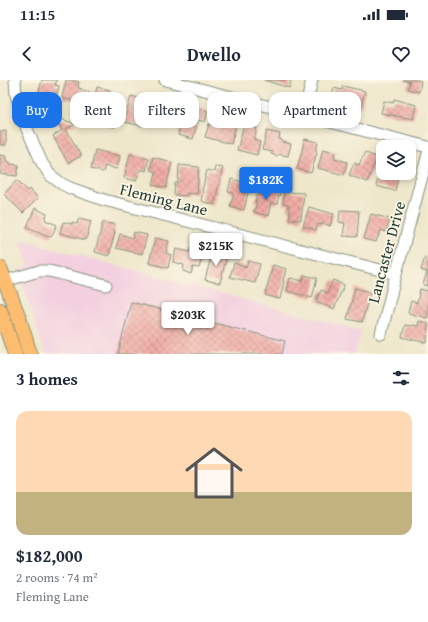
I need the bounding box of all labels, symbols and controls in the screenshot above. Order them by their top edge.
text: 11:15 [20,4,55,25]
text: Dwello [187,41,241,68]
icon: back [16,43,38,65]
icon: heart [390,43,412,65]
chip: Buy [12,92,62,128]
chip: Rent [70,92,126,128]
chip: Filters [134,92,199,128]
chip: New [207,92,261,128]
chip: Apartment [269,92,361,128]
map controls [376,140,416,180]
button: layers [376,140,416,180]
pin: $182K [238,167,294,201]
text: $182K [248,170,284,189]
street label: Fleming Lane [118,177,210,221]
street label: Lancaster Drive [361,198,411,306]
pin: $215K [188,233,244,267]
text: $215K [198,236,234,255]
pin: $203K [160,302,216,336]
text: $203K [170,305,206,324]
text: 3 homes [16,366,78,391]
icon: filters [390,367,412,389]
icon: home [178,437,250,509]
text: $182,000 [16,543,82,568]
text: 2 rooms · 74 m² [16,568,98,587]
text: Fleming Lane [16,587,89,606]

